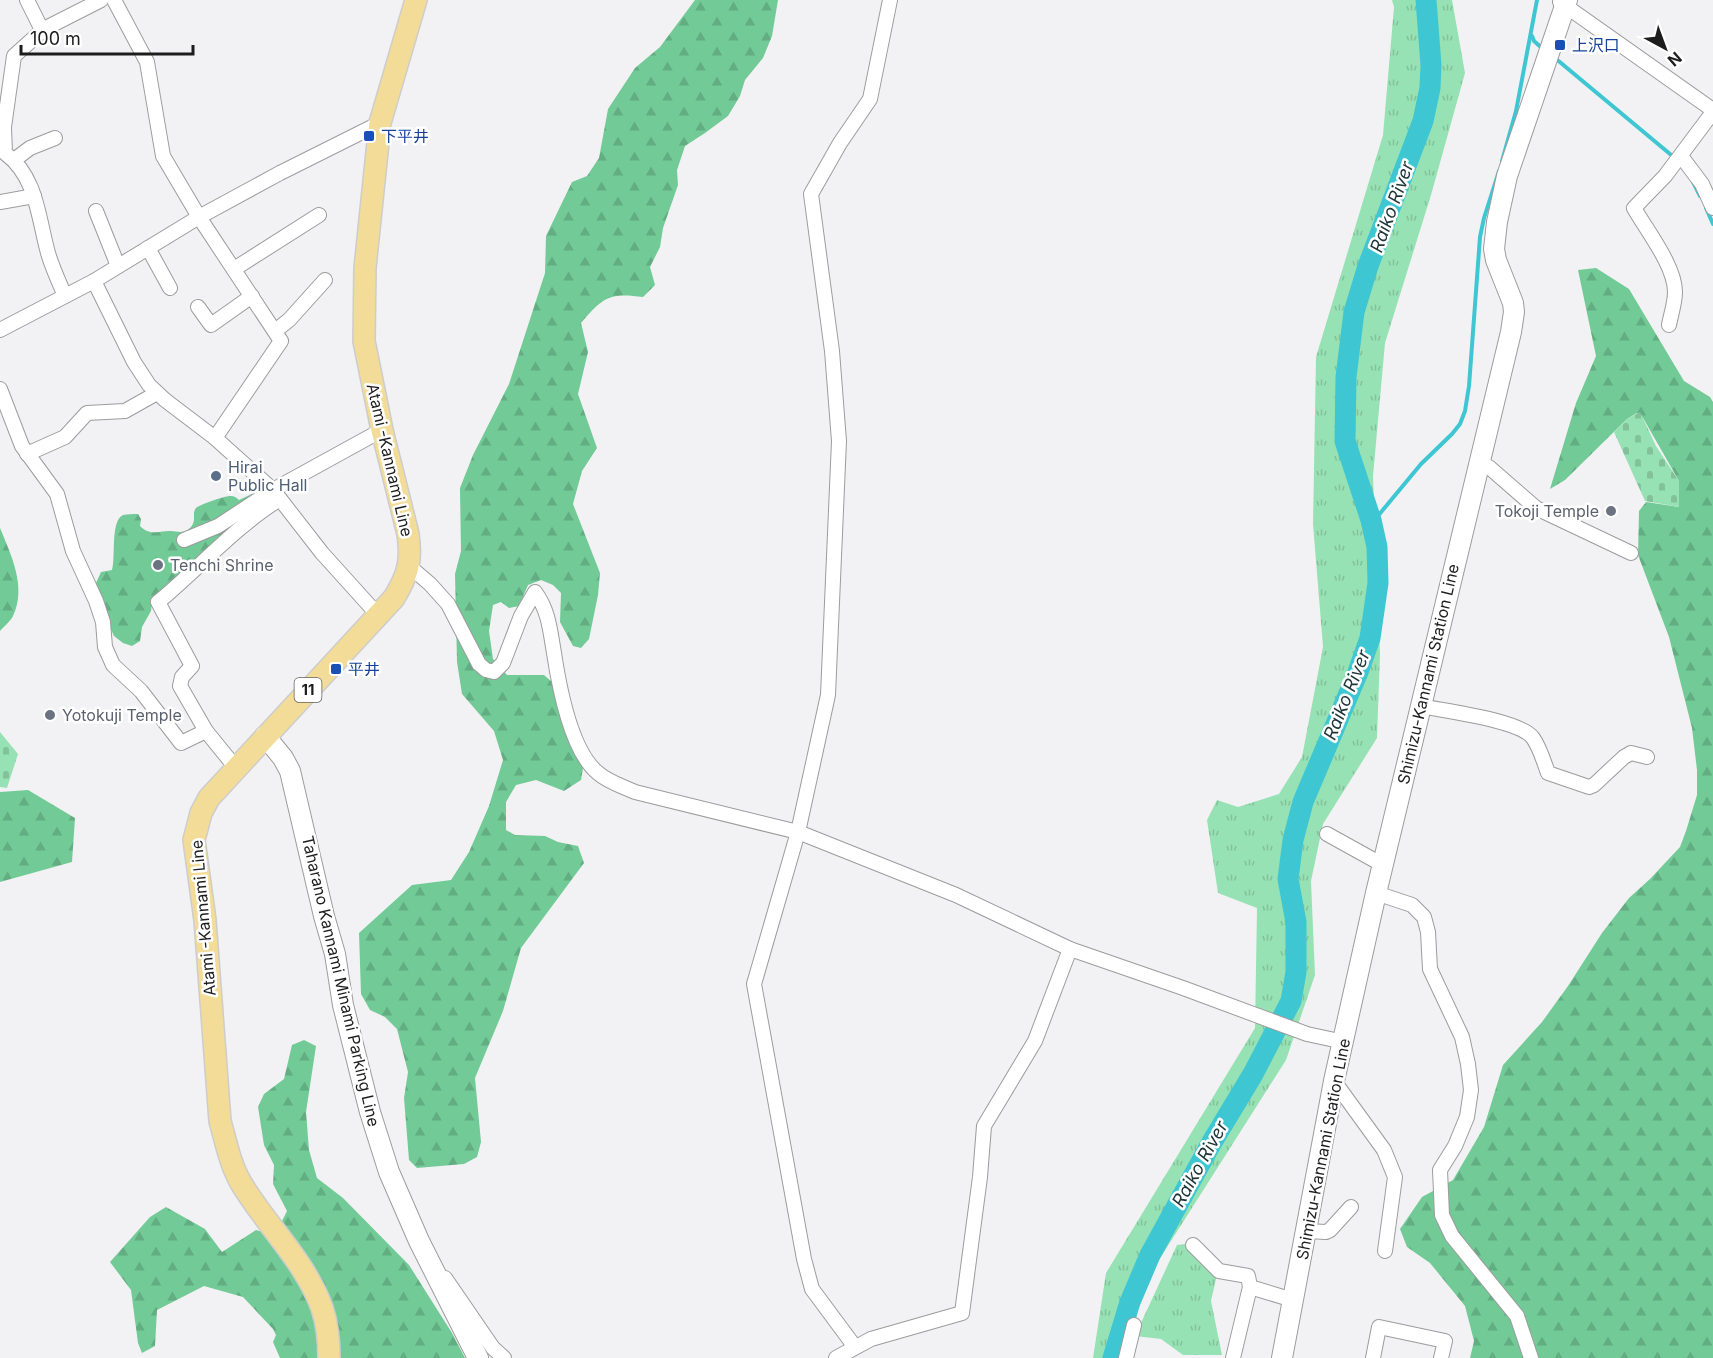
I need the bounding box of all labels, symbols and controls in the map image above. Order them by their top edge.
scale bar [21,18,194,56]
north arrow [1635,18,1695,78]
text: 100 m [30,28,81,49]
place label: 上沢口 [1572,35,1620,55]
marker: 上沢口 [1553,38,1567,52]
text: N [1664,48,1686,71]
place label: 下平井 [381,126,429,146]
marker: 下平井 [362,129,376,143]
water label: Raiko River [1365,157,1418,255]
street label: Atami -Kannami Line [363,382,417,538]
place label: Hirai Public Hall [228,457,308,495]
marker: Hirai Public Hall [209,469,223,483]
place label: Tokoji Temple [1495,501,1599,521]
marker: Tokoji Temple [1604,504,1618,518]
place label: Tenchi Shrine [170,555,274,575]
marker: Tenchi Shrine [151,558,165,572]
street label: Shimizu-Kannami Station Line [1393,562,1463,786]
water label: Raiko River [1319,646,1375,743]
place label: 平井 [348,659,380,679]
marker: 平井 [329,662,343,676]
road number: 11 [294,678,322,702]
place label: Yotokuji Temple [62,705,182,725]
marker: Yotokuji Temple [43,708,57,722]
street label: Taharano Kannami Minami Parking Line [298,834,384,1128]
street label: Atami -Kannami Line [186,839,220,997]
street label: Shimizu-Kannami Station Line [1292,1036,1354,1262]
water label: Raiko River [1167,1116,1232,1210]

